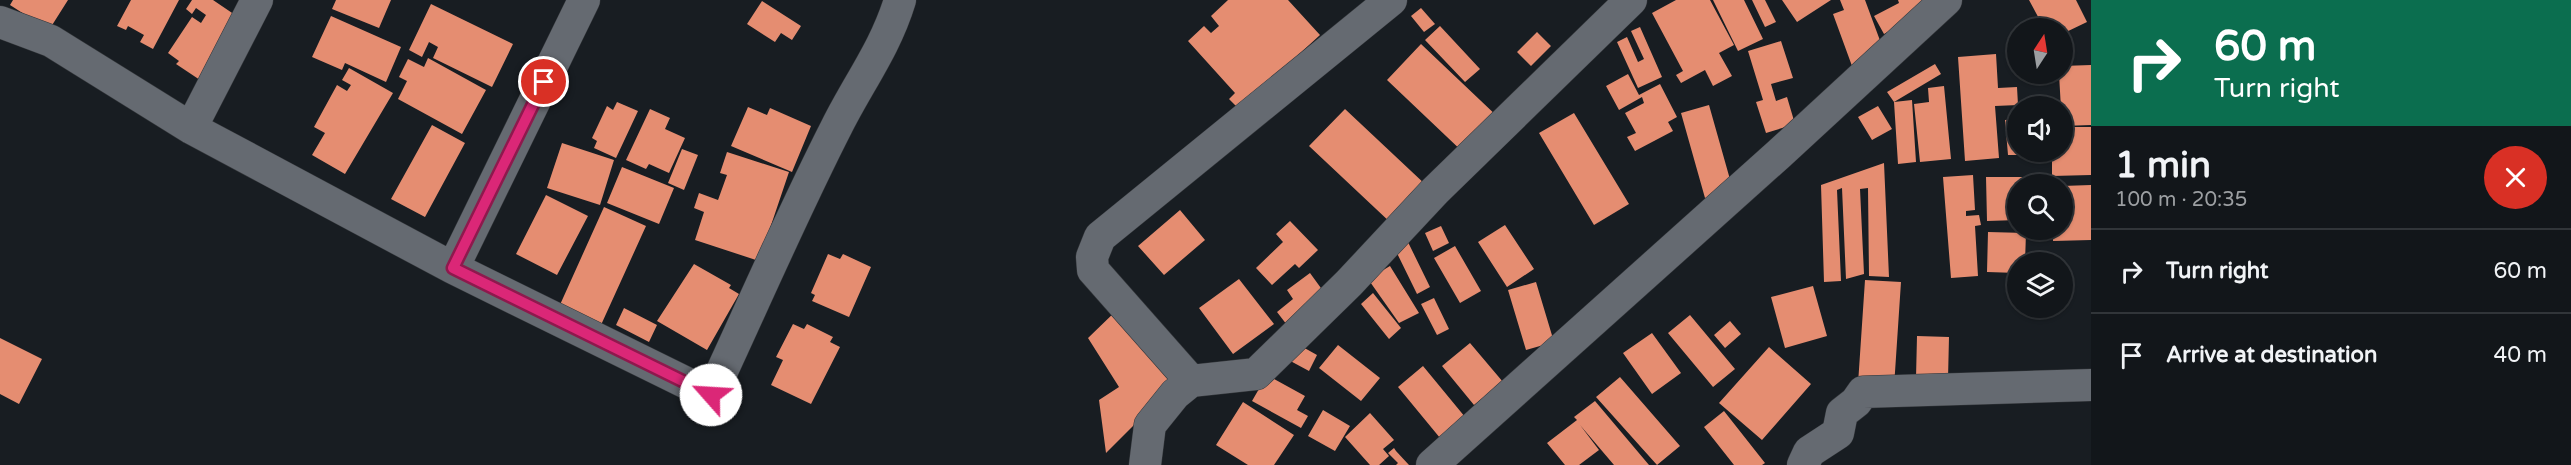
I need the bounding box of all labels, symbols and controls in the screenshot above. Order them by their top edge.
north arrow [2007,18,2073,84]
map controls [2007,18,2073,318]
text: 60 m [2214,21,2316,72]
icon: right [2115,24,2193,102]
pin [518,56,569,107]
icon: arrive [527,65,560,98]
text: Turn right [2214,72,2340,105]
button: sound [2007,96,2073,162]
text: 1 min [2115,144,2211,187]
button: close [2484,146,2547,209]
button: search [2007,174,2073,240]
text: 100 m · 20:35 [2115,188,2247,212]
button: layers [2007,252,2073,318]
icon: right [2115,255,2148,288]
text: Turn right [2166,258,2268,284]
text: 60 m [2493,258,2547,284]
icon: arrive [2115,339,2148,372]
text: Arrive at destination [2166,342,2377,368]
text: 40 m [2493,342,2547,368]
position arrow [679,363,743,427]

